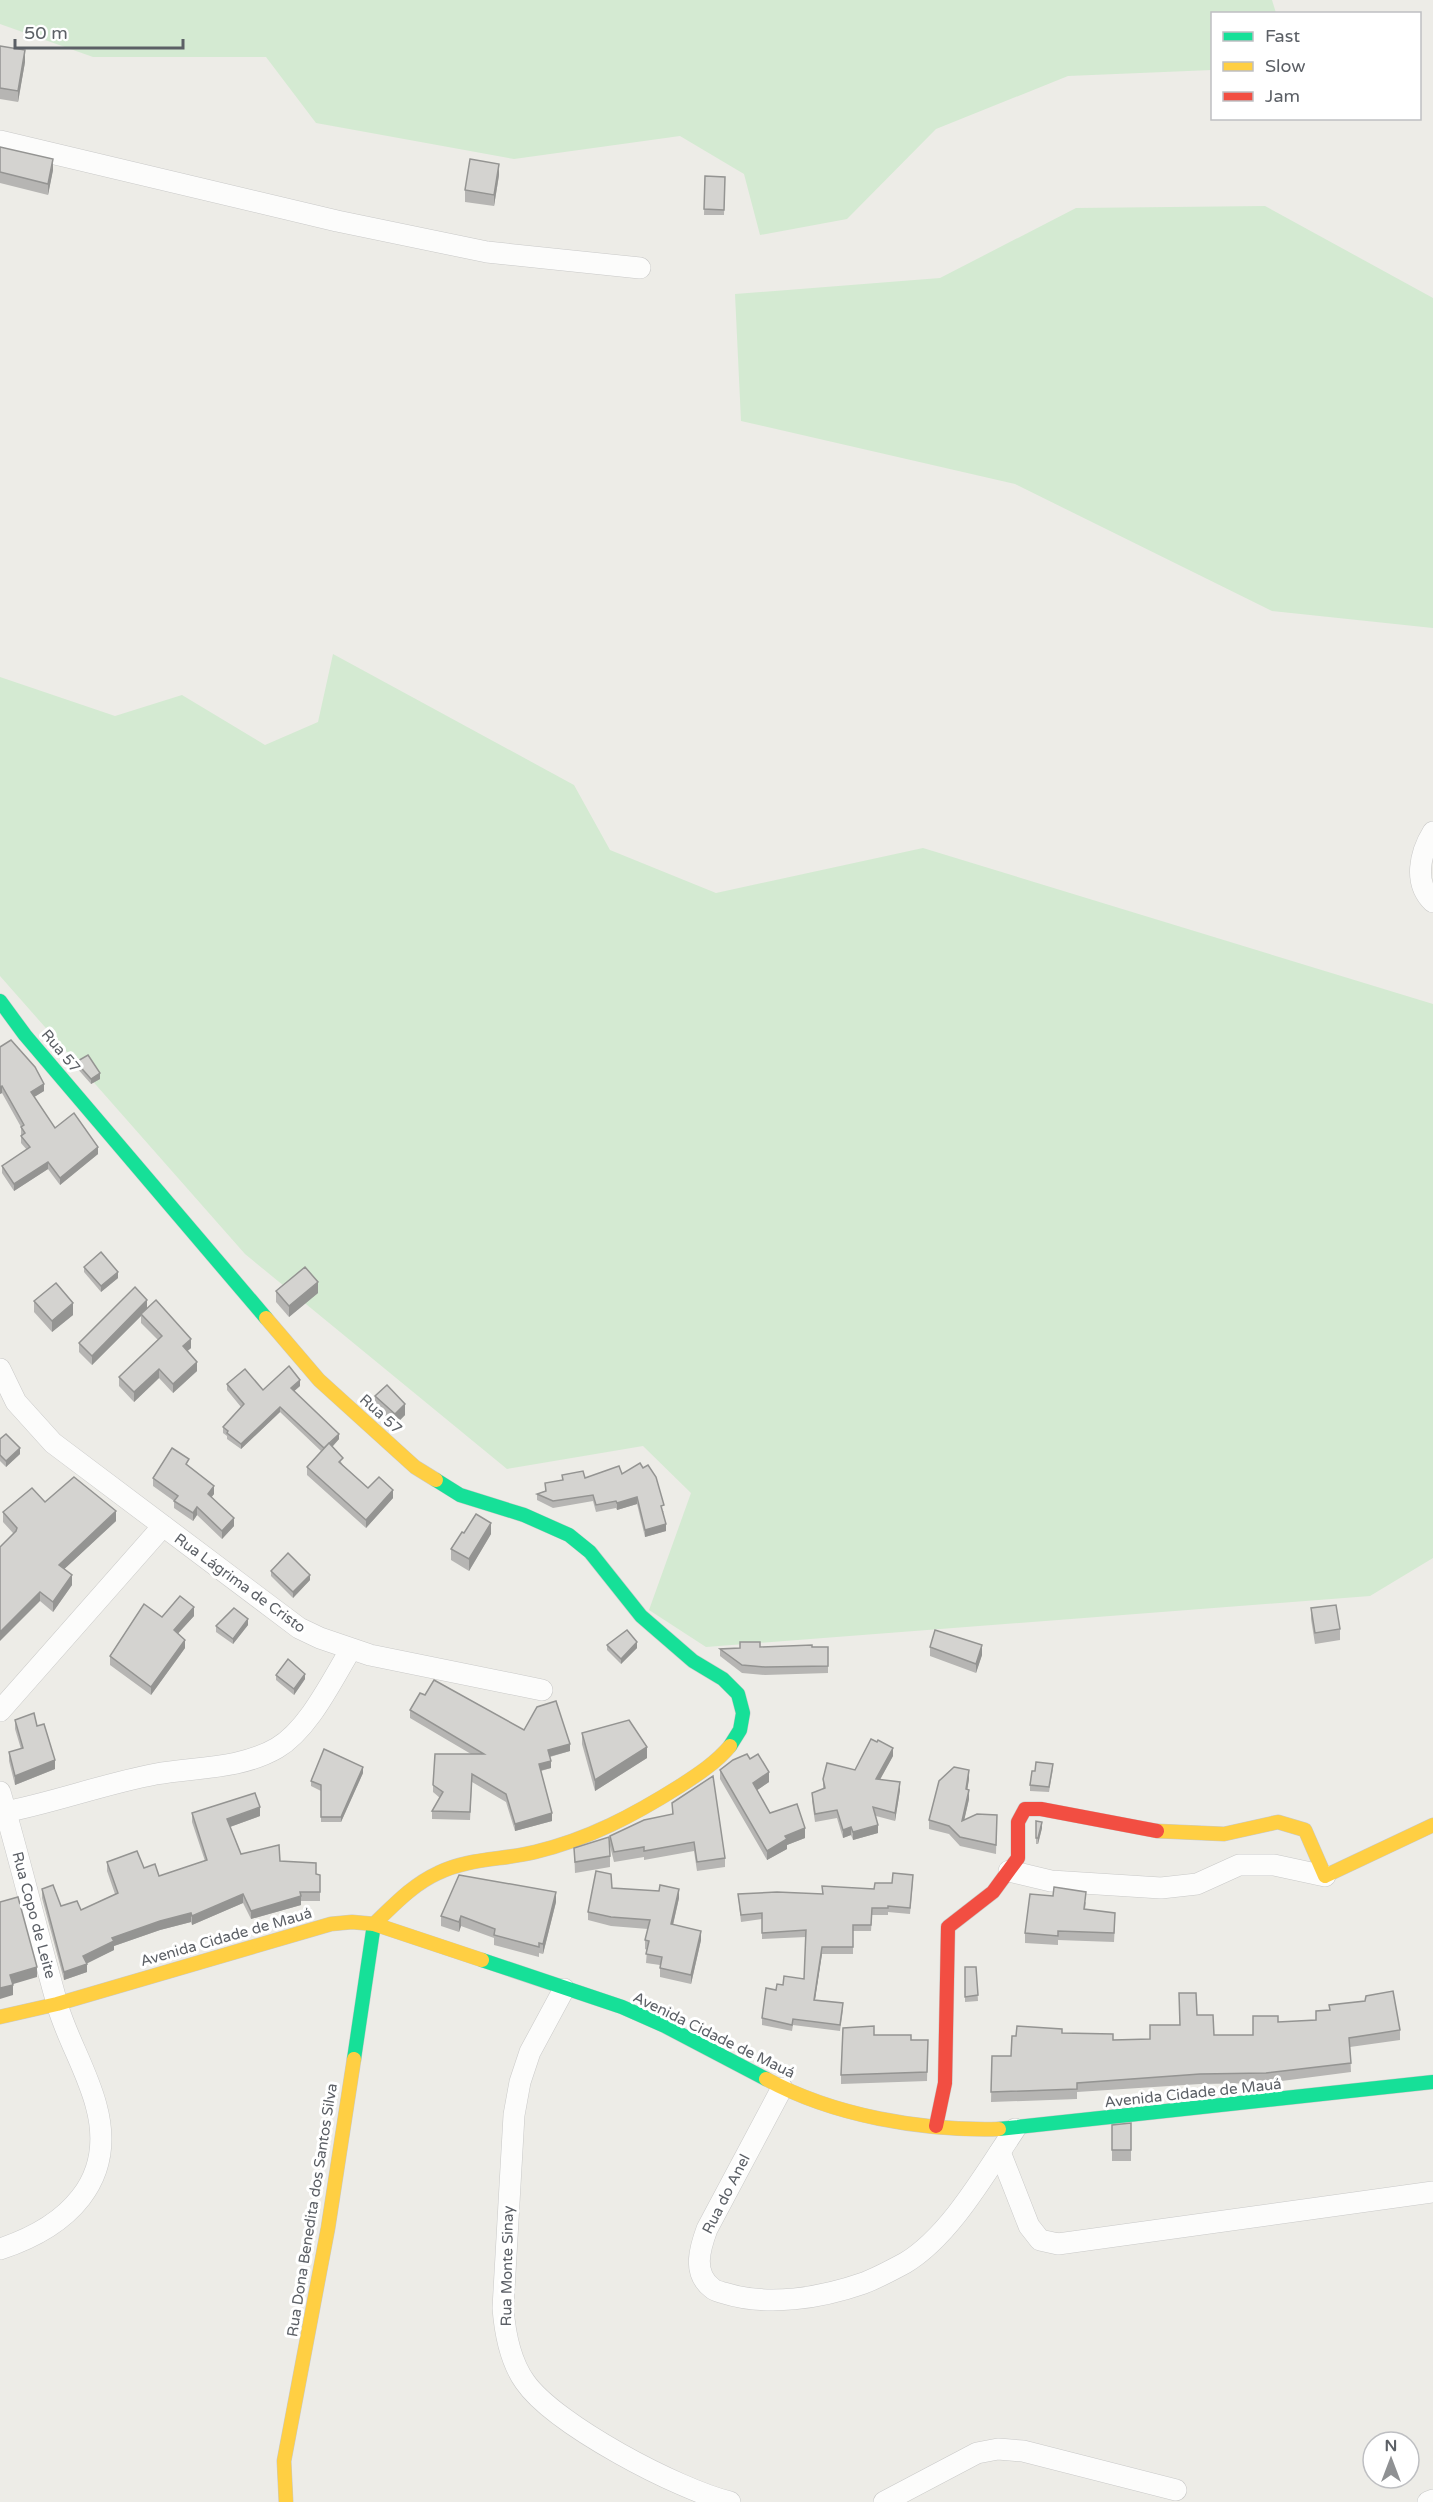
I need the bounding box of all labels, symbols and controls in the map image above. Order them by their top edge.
scale bar [15,12,183,50]
legend [1211,12,1421,120]
text: 50 m [24,22,68,44]
text: Fast [1265,25,1300,47]
text: Slow [1265,55,1306,77]
text: Jam [1265,85,1300,107]
street label: Rua 57 [38,1026,84,1076]
street label: Rua 57 [356,1390,406,1438]
street label: Rua Lágrima de Cristo [171,1529,309,1637]
street label: Rua Copo de Leite [8,1850,60,1980]
street label: Avenida Cidade de Mauá [138,1904,314,1970]
street label: Avenida Cidade de Mauá [630,1988,798,2082]
street label: Avenida Cidade de Mauá [1104,2075,1282,2111]
street label: Rua Dona Benedita dos Santos Silva [283,2082,341,2338]
street label: Rua do Anel [698,2151,754,2237]
street label: Rua Monte Sinay [497,2205,517,2327]
north arrow [1361,2430,1421,2490]
text: N [1385,2436,1397,2456]

